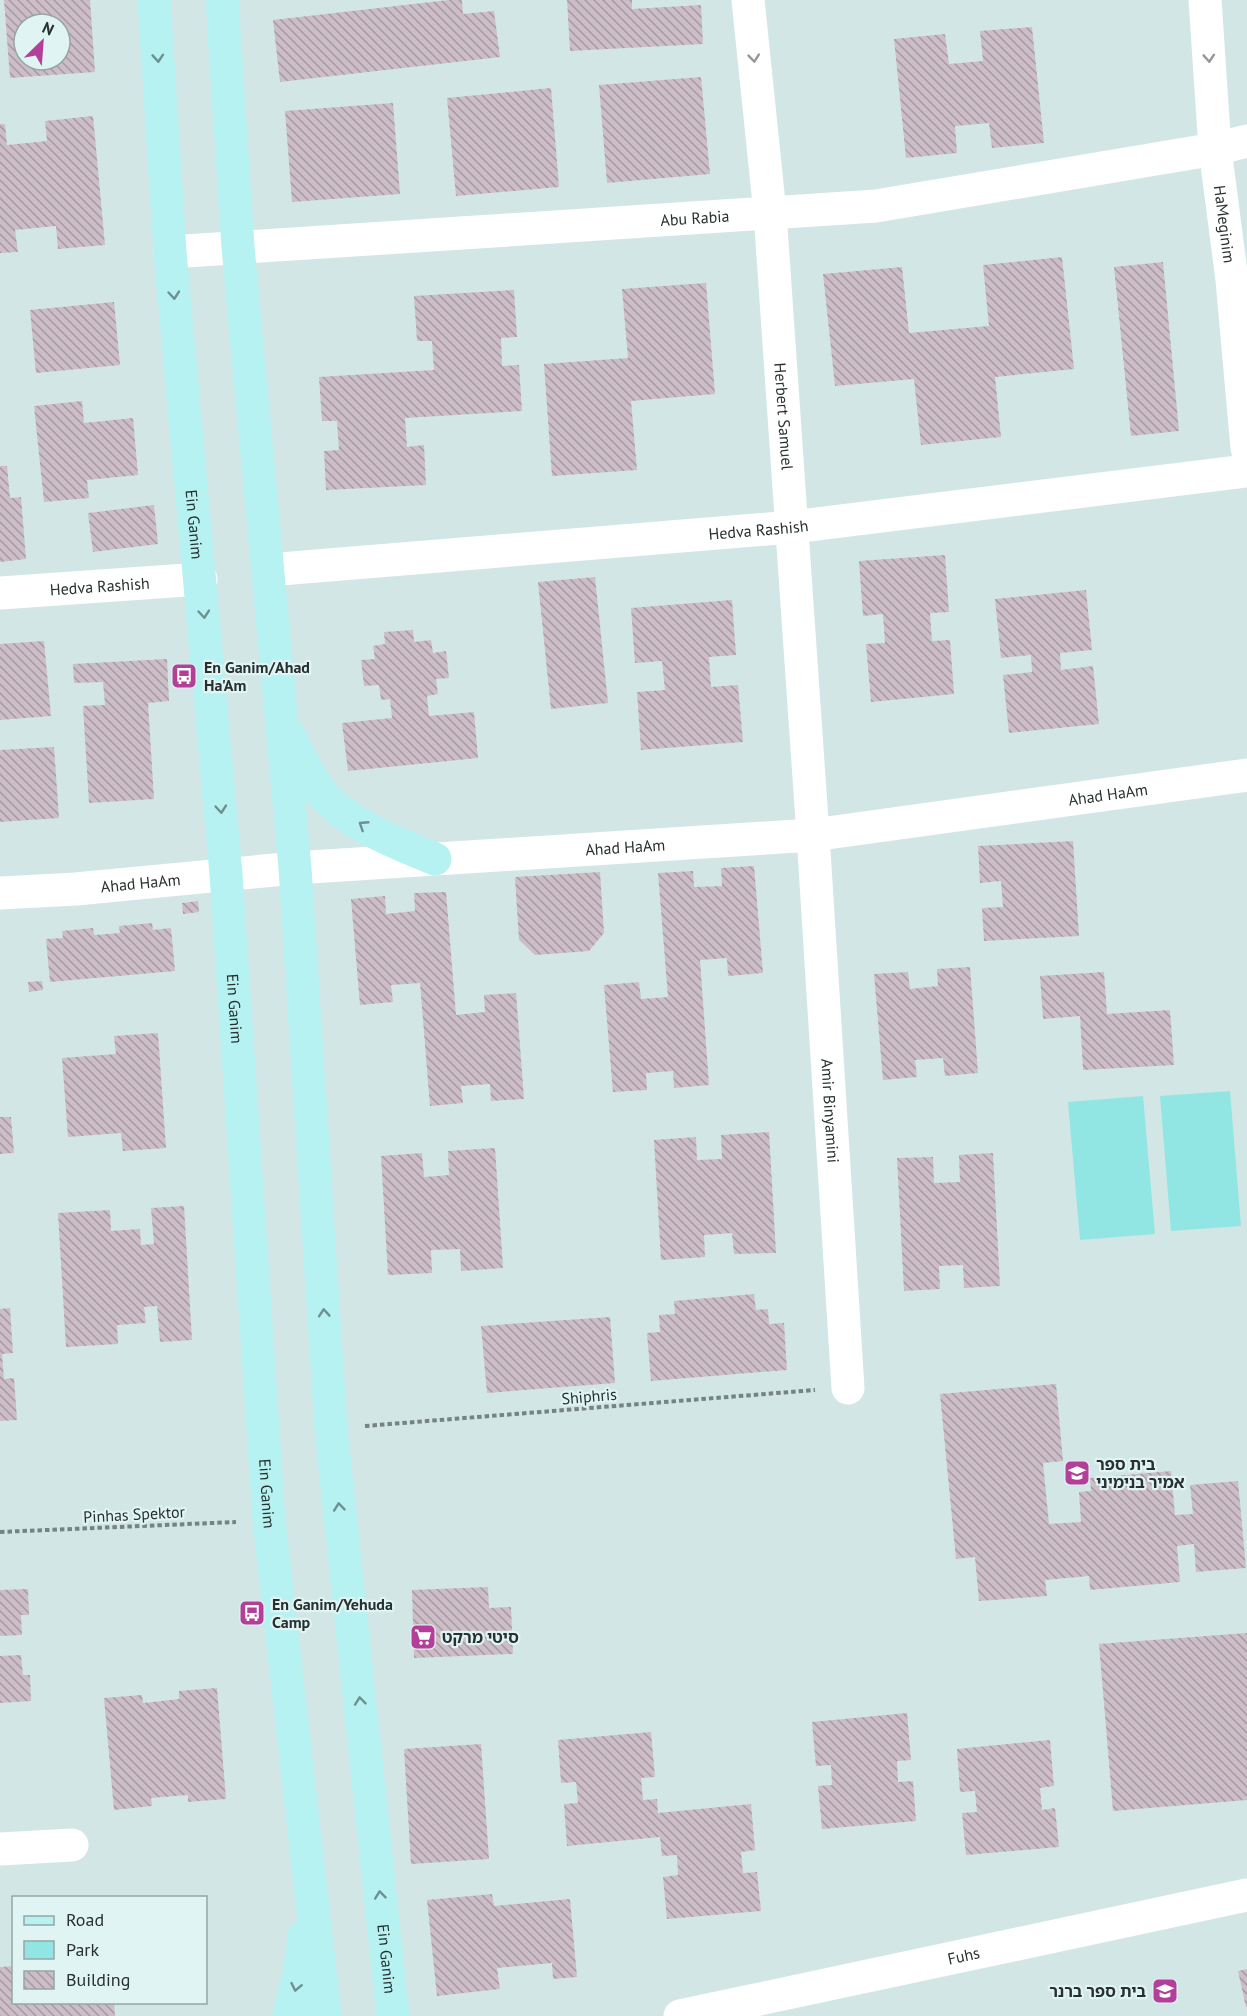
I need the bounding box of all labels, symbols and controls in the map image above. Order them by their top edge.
north arrow [12,12,72,72]
text: N [39,17,57,40]
one-way arrow [151,54,164,63]
one-way arrow [747,54,760,63]
one-way arrow [1203,54,1216,63]
street label: HaMeginim [1210,184,1240,264]
street label: Abu Rabia [660,206,730,230]
one-way arrow [168,290,181,299]
street label: Herbert Samuel [770,362,798,471]
street label: Ein Ganim [181,489,208,560]
street label: Hedva Rashish [708,515,809,544]
street label: Hedva Rashish [49,573,150,600]
one-way arrow [197,610,210,619]
place label: En Ganim/Ahad Ha'Am [204,657,310,695]
bus stop icon: En Ganim/Ahad Ha'Am [169,661,199,691]
street label: Ahad HaAm [1067,779,1149,810]
one-way arrow [214,804,227,813]
one-way arrow [359,822,370,833]
street label: Ahad HaAm [585,834,666,859]
street label: Ahad HaAm [100,869,181,897]
street label: Ein Ganim [223,973,247,1044]
street label: Amir Binyamini [817,1058,844,1164]
one-way arrow [317,1308,330,1317]
street label: Shiphris [561,1384,618,1408]
place label: בית ספר אמיר בנימיני [1096,1454,1185,1492]
street label: Ein Ganim [255,1458,280,1529]
school or university icon: בית ספר אמיר בנימיני [1062,1458,1092,1488]
street label: Pinhas Spektor [83,1501,186,1527]
one-way arrow [333,1503,346,1512]
place label: En Ganim/Yehuda Camp [272,1594,393,1632]
bus stop icon: En Ganim/Yehuda Camp [237,1598,267,1628]
supermarket icon: סיטי מרקט [408,1622,438,1652]
place label: סיטי מרקט [442,1627,519,1647]
one-way arrow [354,1697,367,1706]
one-way arrow [374,1891,387,1900]
legend [12,1896,207,2004]
text: Road [66,1908,104,1931]
street label: Ein Ganim [373,1923,401,1994]
text: Park [66,1938,99,1961]
street label: Fuhs [946,1942,982,1969]
text: Building [66,1968,130,1991]
school or university icon: בית ספר ברנר [1150,1976,1180,2006]
one-way arrow [291,1981,304,1991]
place label: בית ספר ברנר [1049,1981,1146,2001]

